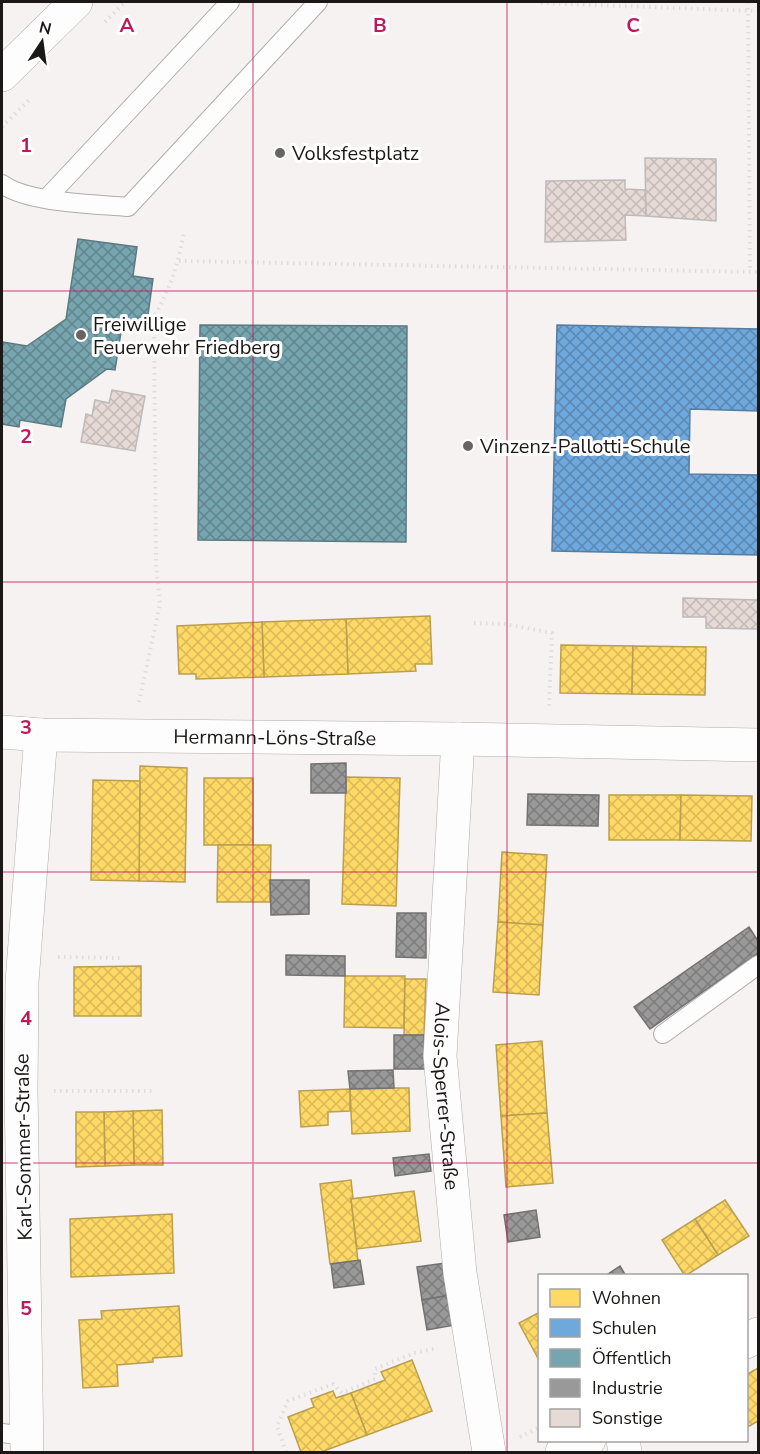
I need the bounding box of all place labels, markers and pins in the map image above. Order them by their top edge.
place label: Volksfestplatz [291,140,419,167]
marker: Volksfestplatz [273,146,287,160]
place label: Freiwillige Feuerwehr Friedberg [93,311,281,361]
marker: Freiwillige Feuerwehr Friedberg [74,328,88,342]
place label: Vinzenz-Pallotti-Schule [479,433,690,460]
marker: Vinzenz-Pallotti-Schule [461,439,475,453]

